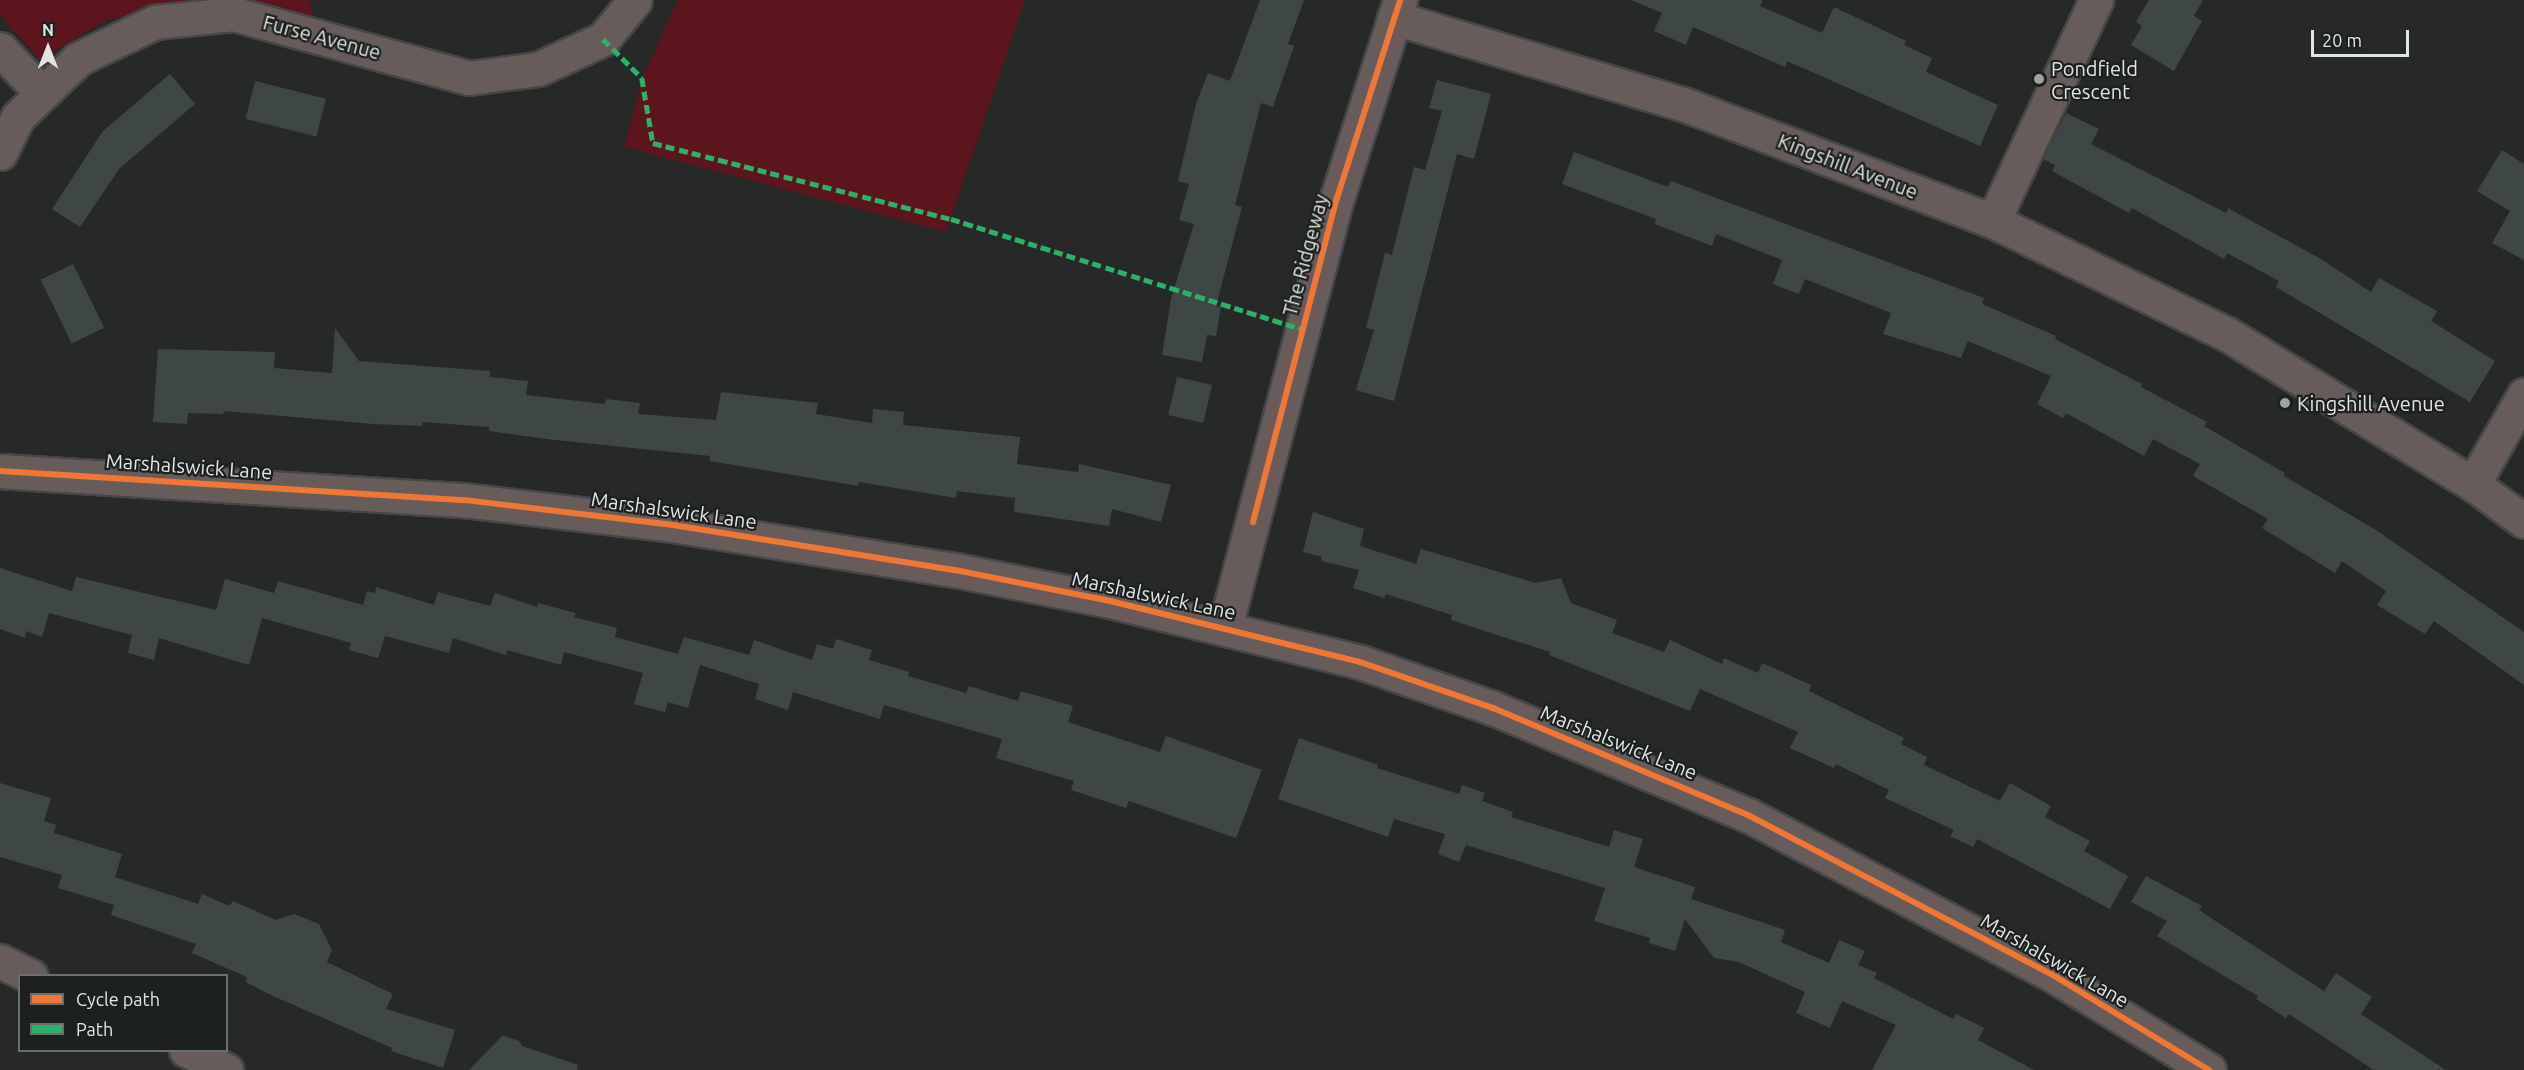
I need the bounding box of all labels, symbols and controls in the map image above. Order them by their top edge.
street label: Furse Avenue [261,10,383,64]
north arrow [18,18,78,78]
scale bar [2314,18,2412,56]
text: N [42,21,54,39]
text: 20 m [2322,30,2362,50]
place label: Pondfield Crescent [2051,56,2138,103]
marker: Pondfield Crescent [2032,72,2046,86]
street label: Kingshill Avenue [1775,128,1921,204]
street label: The Ridgeway [1277,191,1333,319]
place label: Kingshill Avenue [2297,391,2445,415]
marker: Kingshill Avenue [2278,396,2292,410]
street label: Marshalswick Lane [105,448,273,484]
street label: Marshalswick Lane [590,487,758,533]
street label: Marshalswick Lane [1070,566,1238,624]
street label: Marshalswick Lane [1537,700,1701,784]
street label: Marshalswick Lane [1977,908,2133,1012]
legend [18,974,228,1052]
text: Cycle path [76,989,160,1009]
text: Path [76,1019,113,1039]

